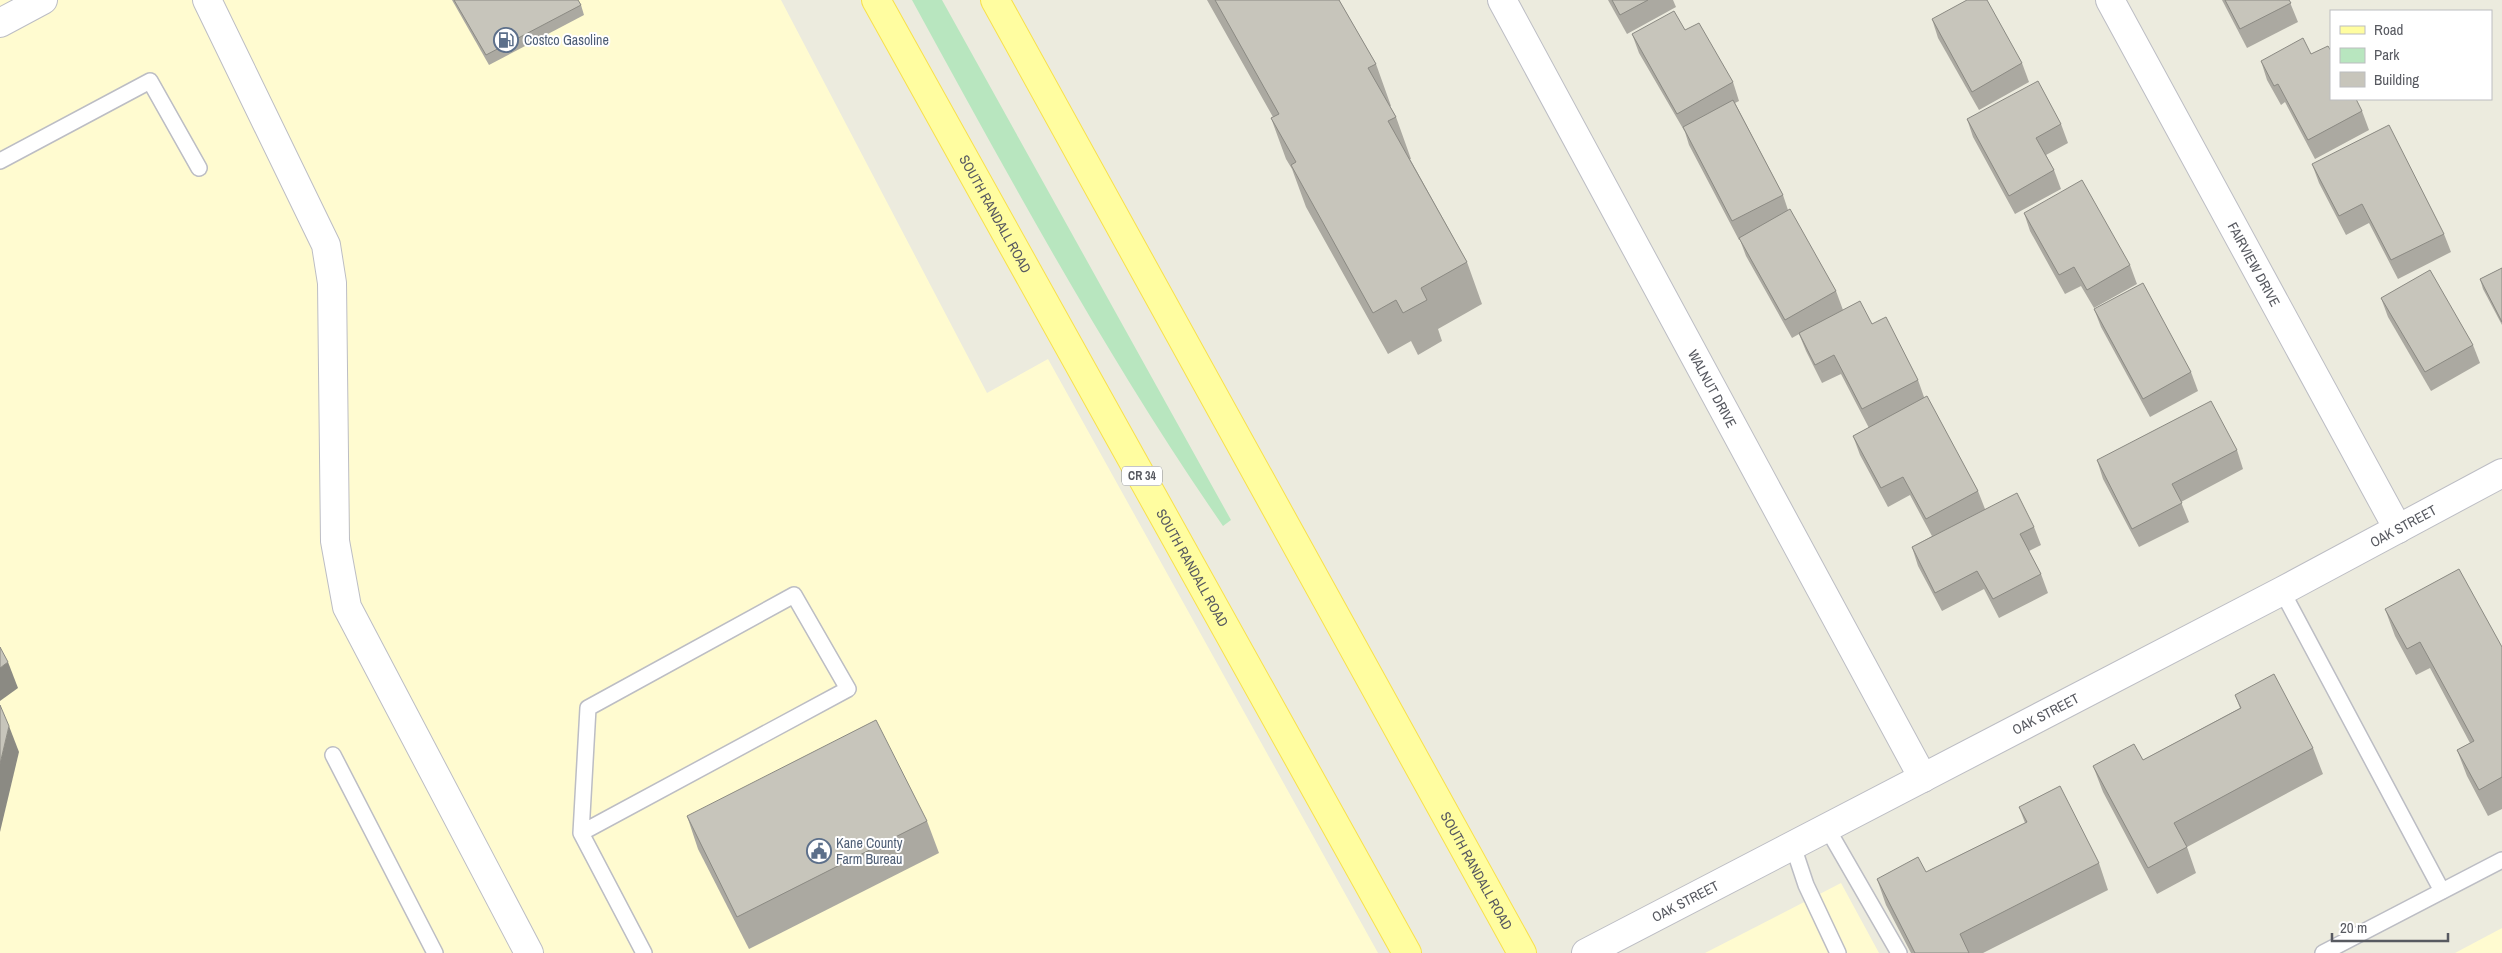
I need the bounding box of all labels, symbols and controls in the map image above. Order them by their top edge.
legend [2330,10,2492,100]
text: Road [2374,19,2403,40]
fuel station icon: Costco Gasoline [493,27,519,53]
place label: Costco Gasoline [524,31,609,49]
text: Park [2374,44,2400,65]
text: Building [2374,69,2419,90]
street label: SOUTH RANDALL ROAD [955,152,1035,276]
street label: FAIRVIEW DRIVE [2224,219,2284,310]
street label: WALNUT DRIVE [1684,347,1741,431]
road number: CR 34 [1122,466,1162,486]
street label: OAK STREET [2367,501,2440,551]
street label: SOUTH RANDALL ROAD [1152,506,1232,630]
street label: OAK STREET [2009,689,2082,739]
street label: SOUTH RANDALL ROAD [1437,808,1516,933]
place label: Kane County Farm Bureau [836,834,903,868]
public building icon: Kane County Farm Bureau [806,838,832,864]
street label: OAK STREET [1649,877,1722,926]
scale bar [2332,910,2448,942]
text: 20 m [2340,917,2367,938]

